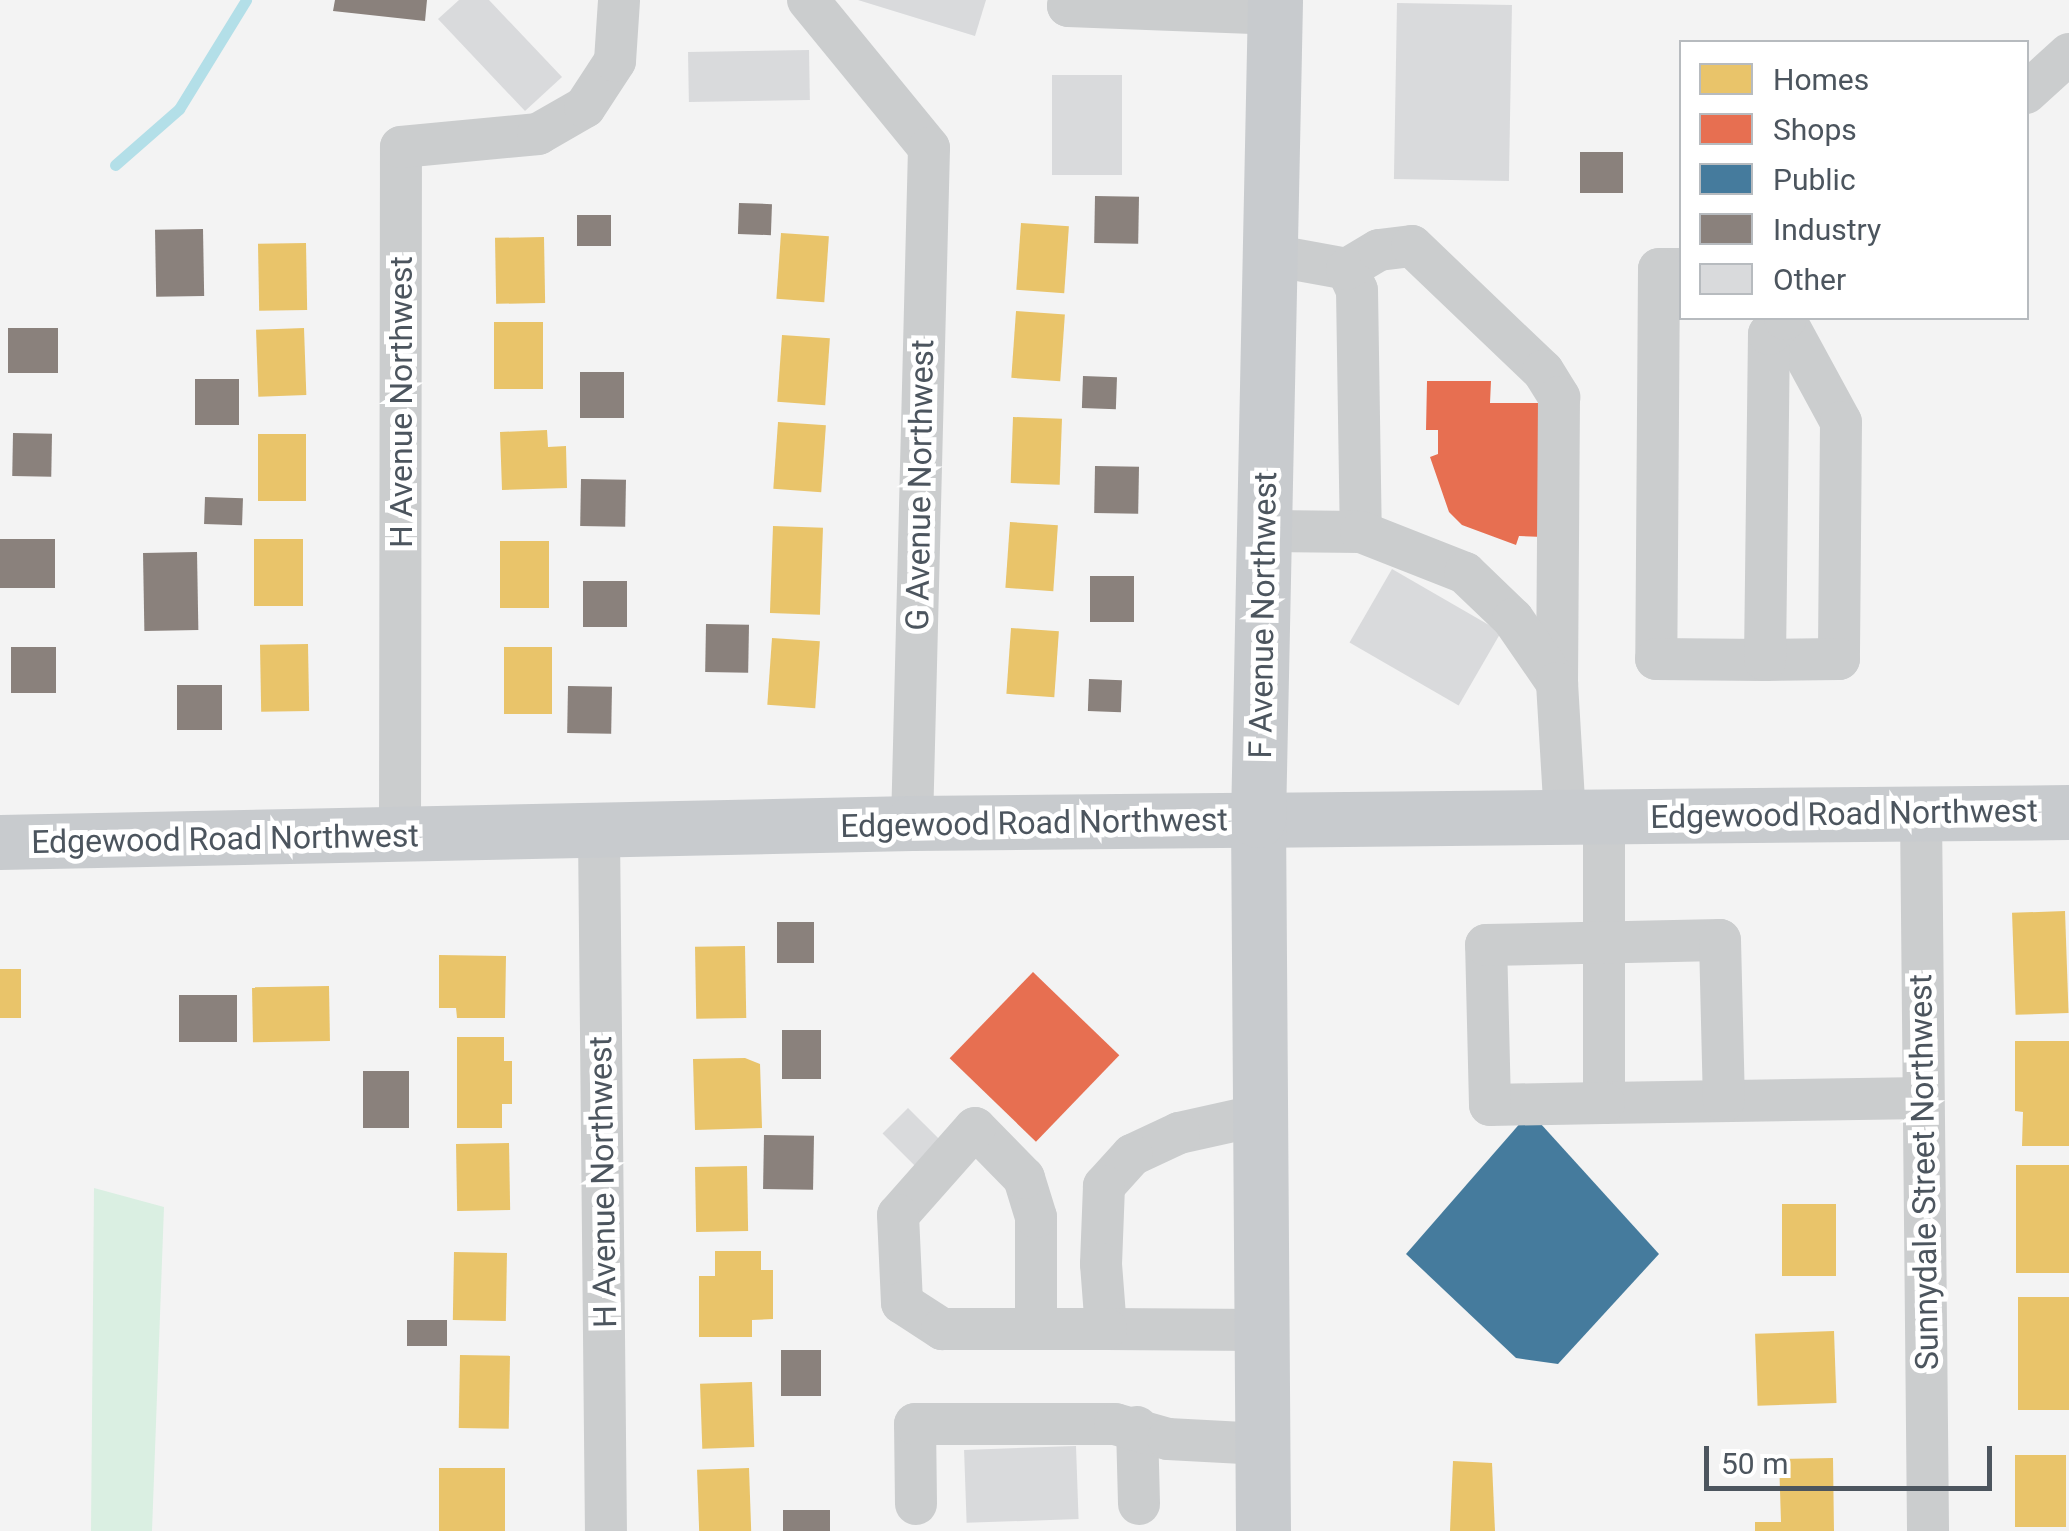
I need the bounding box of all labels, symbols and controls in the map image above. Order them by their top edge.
legend [1679,40,2029,320]
text: Homes [1773,62,1869,97]
text: Shops [1773,112,1857,147]
text: Public [1773,162,1856,197]
text: Industry [1773,212,1881,247]
street label: H Avenue Northwest [382,256,420,548]
text: Other [1773,262,1846,297]
street label: G Avenue Northwest [898,339,942,631]
street label: F Avenue Northwest [1241,471,1285,759]
street label: Edgewood Road Northwest [1650,791,2038,837]
street label: Edgewood Road Northwest [840,800,1228,846]
street label: Edgewood Road Northwest [31,816,419,862]
street label: Sunnydale Street Northwest [1901,974,1947,1370]
street label: H Avenue Northwest [581,1036,625,1328]
scale bar [1709,1426,1996,1488]
text: 50 m [1721,1446,1788,1481]

